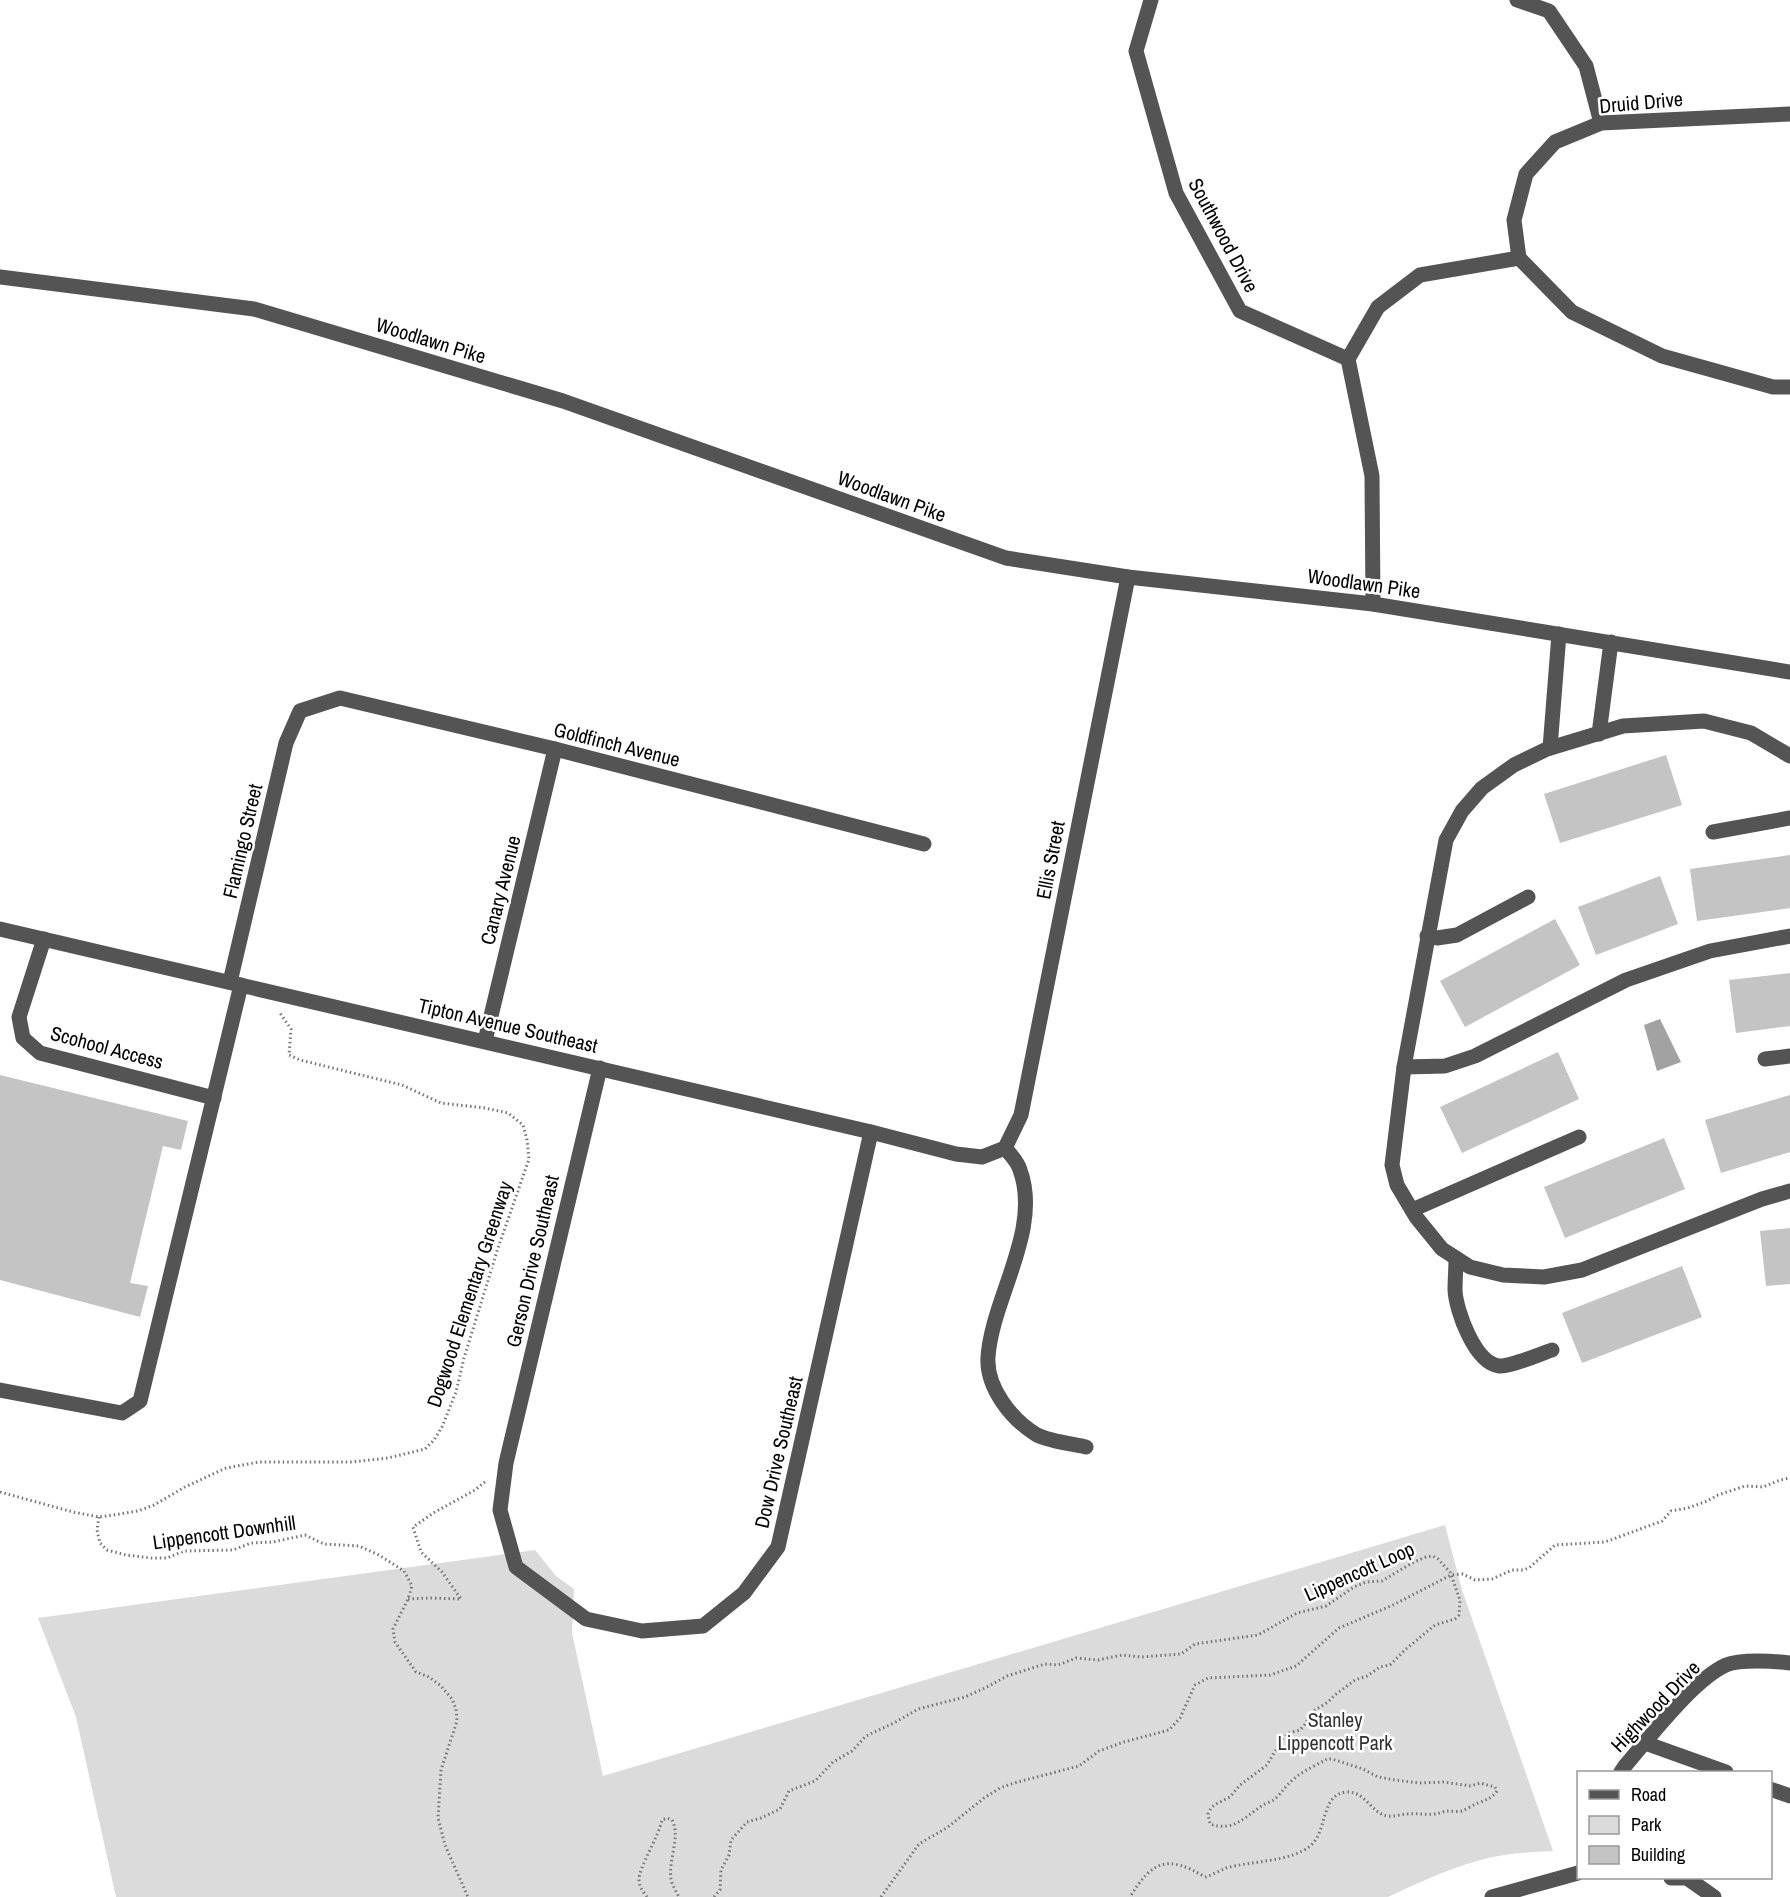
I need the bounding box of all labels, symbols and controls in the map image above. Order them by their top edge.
street label: Druid Drive [1598,85,1684,119]
street label: Southwood Drive [1183,173,1265,297]
street label: Woodlawn Pike [373,310,489,370]
street label: Woodlawn Pike [834,464,950,528]
street label: Woodlawn Pike [1306,562,1422,604]
street label: Goldfinch Avenue [551,715,683,773]
street label: Flamingo Street [216,781,268,901]
street label: Ellis Street [1029,818,1071,902]
street label: Canary Avenue [473,832,527,948]
street label: Tipton Avenue Southeast [416,991,601,1059]
street label: Scohool Access [48,1019,166,1075]
street label: Gerson Drive Southeast [499,1172,565,1350]
street label: Dogwood Elementary Greenway [420,1177,519,1410]
street label: Dow Drive Southeast [747,1373,809,1531]
street label: Lippencott Downhill [151,1509,297,1555]
street label: Lippencott Loop [1300,1535,1418,1607]
street label: Highwood Drive [1604,1654,1706,1758]
park label: Stanley Lippencott Park [1278,1706,1393,1756]
legend [1577,1771,1772,1879]
text: Road [1631,1782,1666,1807]
text: Park [1631,1812,1662,1837]
text: Building [1631,1842,1686,1867]

